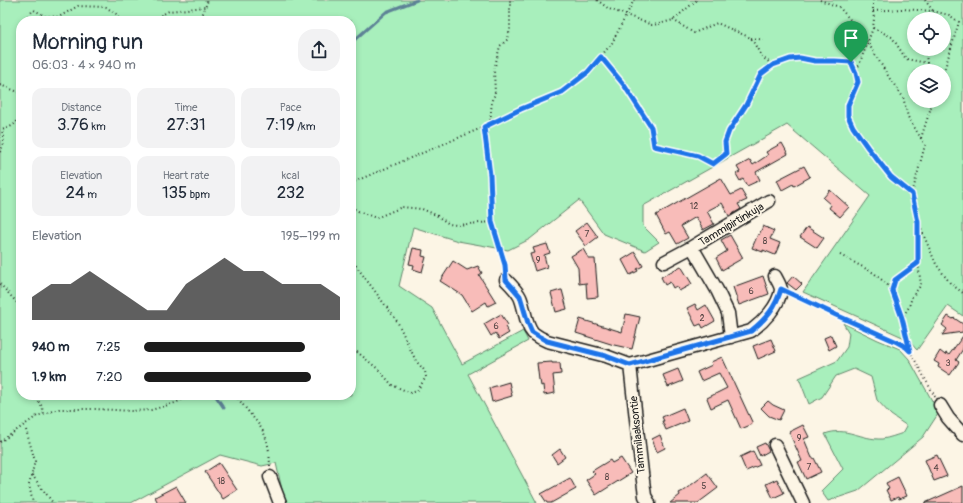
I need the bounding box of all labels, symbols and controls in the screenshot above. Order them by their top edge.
map controls [907,12,951,108]
button: locate [907,12,951,56]
pin [834,21,868,62]
icon: arrive [840,27,862,49]
text: Morning run [32,28,143,56]
button: share [298,29,340,71]
text: 06:03 · 4 × 940 m [32,57,136,73]
button: layers [907,64,951,108]
text: Distance [61,101,101,114]
text: Time [174,101,197,114]
text: Pace [280,101,302,114]
text: 3.76 [57,114,89,135]
text: 27:31 [166,114,206,135]
text: 7:19 [266,114,295,135]
text: km [89,120,106,133]
text: /km [295,120,315,133]
text: Elevation [60,169,102,182]
text: Heart rate [163,169,209,182]
text: kcal [282,169,300,182]
text: 24 [66,182,85,203]
text: 135 [162,182,187,203]
text: 232 [277,182,305,203]
text: m [85,188,97,201]
text: bpm [187,188,210,201]
street label: Tammipirtinkuja [696,200,766,249]
house number: 12 [690,201,698,212]
text: Elevation [32,228,82,244]
text: 195–199 m [281,228,340,244]
house number: 7 [585,229,590,240]
house number: 8 [763,236,768,247]
house number: 9 [536,255,541,266]
house number: 6 [748,286,754,297]
house number: 2 [699,313,705,324]
house number: 6 [493,321,499,332]
text: 940 m [32,339,69,355]
text: 7:25 [96,339,121,355]
house number: 3 [945,358,951,369]
text: 1.9 km [32,369,66,385]
text: 7:20 [96,369,123,385]
street label: Tammilaaksontie [627,395,648,474]
house number: 9 [797,433,802,444]
house number: 7 [807,462,812,473]
house number: 4 [933,463,939,474]
house number: 8 [605,472,610,483]
house number: 18 [217,476,225,487]
house number: 5 [702,481,707,492]

